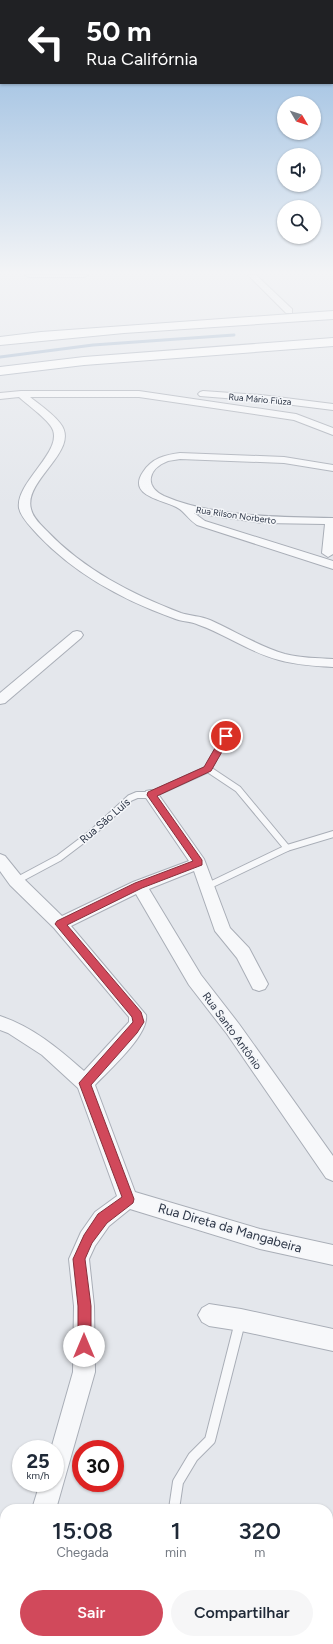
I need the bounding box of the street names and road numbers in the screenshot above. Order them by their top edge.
street label: Rua Mário Fiúza [228,391,292,407]
street label: Rua Rilson Norberto [195,504,277,526]
street label: Rua São Luís [77,796,133,846]
street label: Rua Santo Antônio [200,990,264,1072]
street label: Rua Direta da Mangabeira [156,1200,304,1256]

